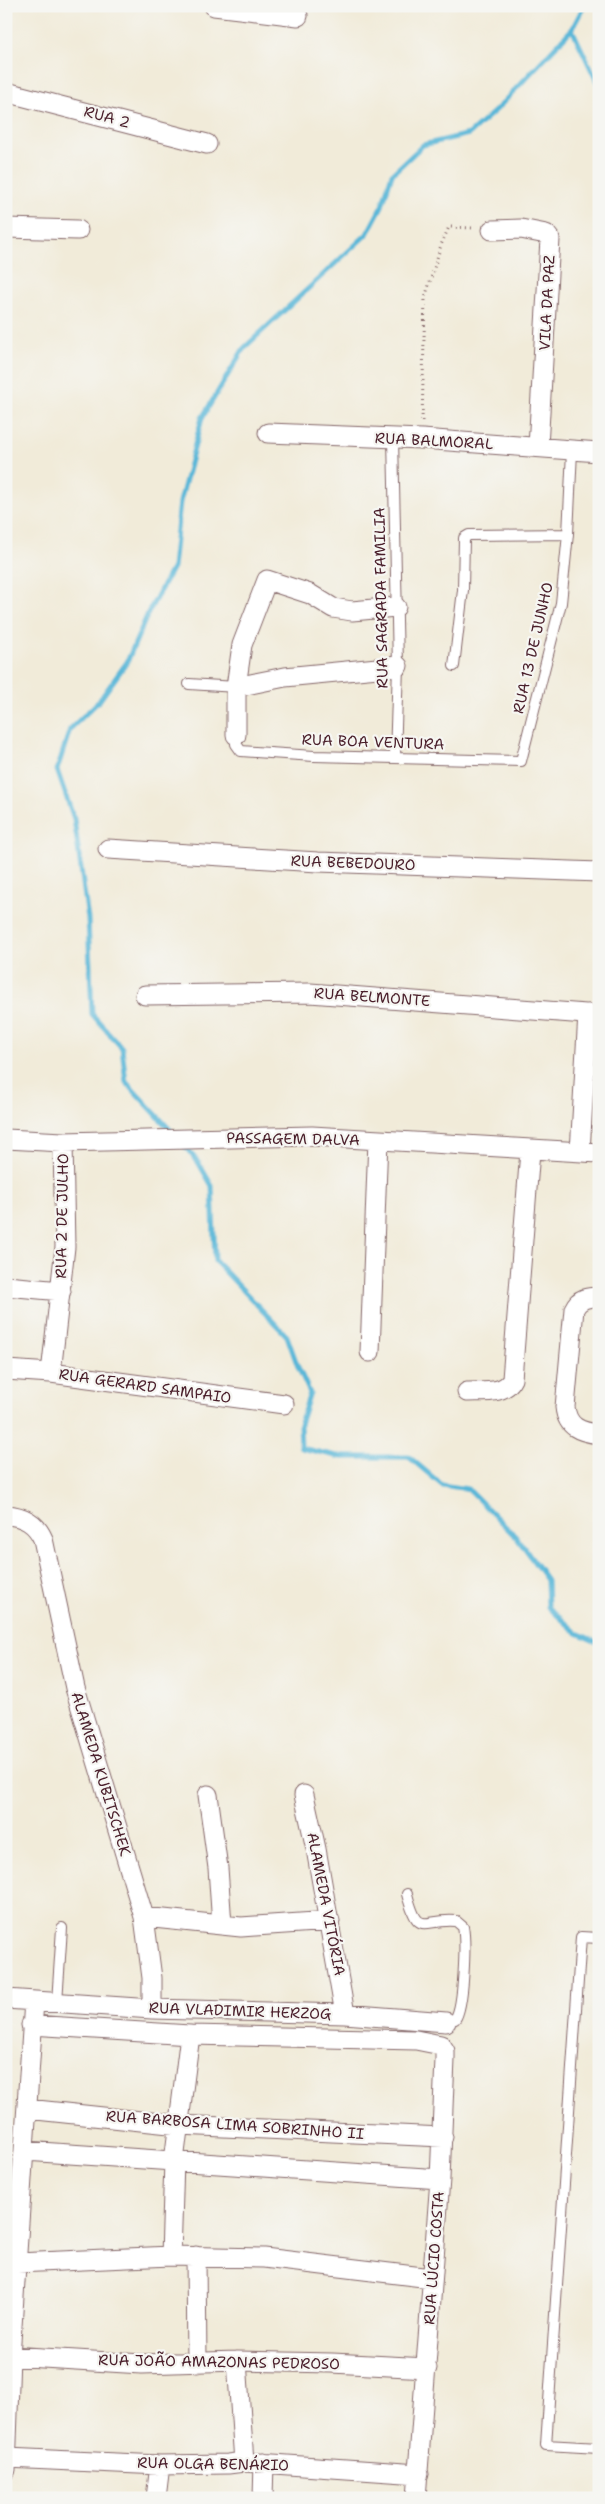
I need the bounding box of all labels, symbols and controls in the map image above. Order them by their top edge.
street label: RUA 2 [82,101,132,133]
street label: VILA DA PAZ [535,255,559,351]
street label: RUA BALMORAL [374,428,494,454]
street label: RUA SAGRADA FAMILIA [369,507,393,689]
street label: RUA 13 DE JUNHO [508,580,558,716]
street label: RUA BOA VENTURA [301,730,445,754]
street label: RUA BEBEDOURO [290,851,416,875]
street label: RUA BELMONTE [313,983,431,1011]
street label: PASSAGEM DALVA [226,1128,360,1150]
street label: RUA 2 DE JULHO [51,1153,73,1279]
street label: RUA GERARD SAMPAIO [57,1364,233,1408]
street label: ALAMEDA KUBITSCHEK [66,1689,136,1859]
street label: ALAMEDA VITÓRIA [302,1830,351,1977]
street label: RUA VLADIMIR HERZOG [148,1998,332,2024]
street label: RUA BARBOSA LIMA SOBRINHO II [105,2106,365,2144]
street label: RUA LÚCIO COSTA [418,2191,449,2325]
street label: RUA JOÃO AMAZONAS PEDROSO [98,2348,340,2374]
street label: RUA OLGA BENÁRIO [137,2452,289,2475]

